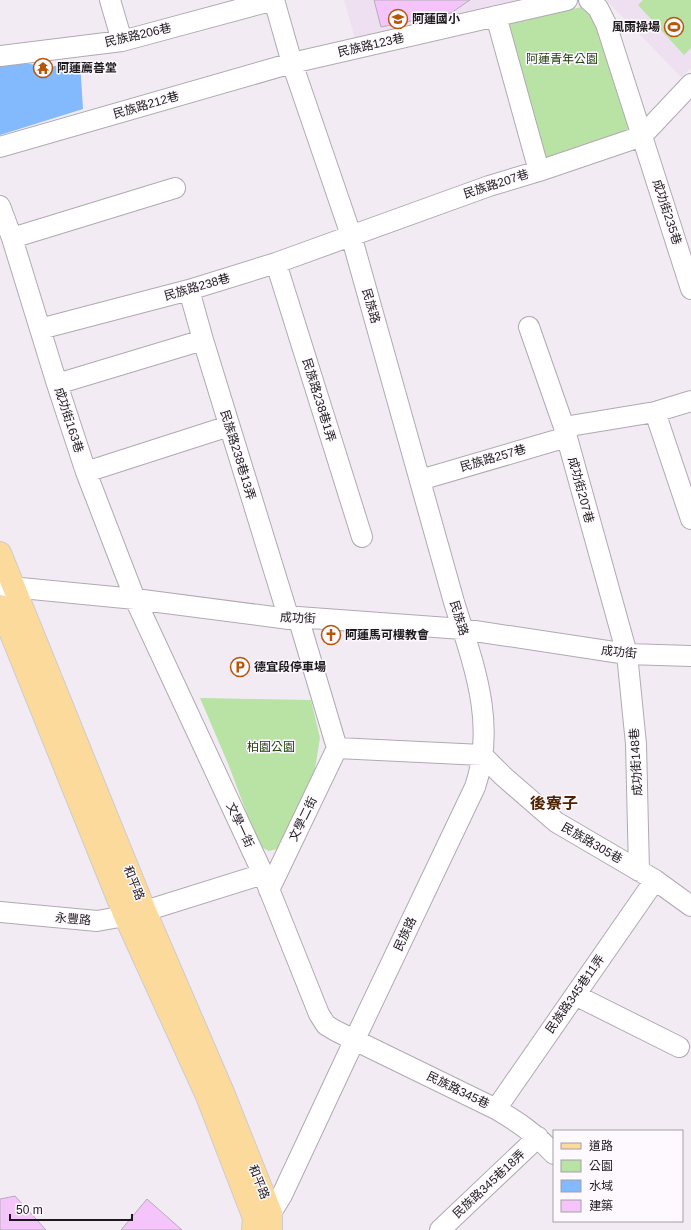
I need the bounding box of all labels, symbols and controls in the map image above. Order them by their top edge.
school or university icon: 阿蓮國小 [387,8,409,30]
place label: 阿蓮國小 [412,12,460,26]
sports icon: 風雨操場 [663,16,685,38]
place label: 風雨操場 [612,20,660,34]
street label: 民族路206巷 [103,21,173,49]
street label: 民族路123巷 [336,31,406,59]
park label: 阿蓮青年公園 [526,52,598,66]
temple icon: 阿蓮薦善堂 [32,57,54,79]
place label: 阿蓮薦善堂 [57,61,117,75]
street label: 民族路212巷 [111,89,181,121]
street label: 民族路207巷 [461,167,531,201]
street label: 成功街235巷 [650,177,684,247]
street label: 民族路238巷 [162,271,232,303]
street label: 民族路 [359,287,383,325]
street label: 民族路238巷1弄 [300,356,338,444]
street label: 成功街163巷 [52,385,86,455]
street label: 民族路238巷13弄 [218,408,258,502]
street label: 民族路257巷 [458,442,528,474]
street label: 成功街207巷 [565,455,597,525]
street label: 民族路 [447,599,471,637]
street label: 成功街 [280,610,316,626]
church icon: 阿蓮馬可樓教會 [320,624,342,646]
place label: 阿蓮馬可樓教會 [345,628,429,642]
street label: 成功街 [600,643,638,661]
parking icon: 德宜段停車場 [229,656,251,678]
place label: 德宜段停車場 [254,660,326,674]
street label: 成功街148巷 [627,728,645,796]
park label: 柏園公園 [247,740,295,754]
street label: 文學二街 [286,794,320,844]
district label: 後寮子 [530,795,578,812]
street label: 文學一街 [224,800,256,850]
street label: 民族路305巷 [559,820,625,866]
street label: 和平路 [121,864,147,902]
street label: 永豐路 [54,910,92,928]
street label: 民族路 [391,915,419,953]
street label: 民族路345巷11弄 [543,952,607,1036]
street label: 民族路345巷 [424,1069,492,1111]
legend [553,1130,683,1222]
text: 道路 [589,1139,613,1153]
street label: 民族路345巷18弄 [450,1147,528,1221]
text: 公園 [589,1159,613,1173]
street label: 和平路 [246,1163,272,1201]
text: 水域 [589,1179,613,1193]
scale bar [10,1196,132,1222]
text: 建築 [589,1199,613,1213]
text: 50 m [16,1203,43,1217]

